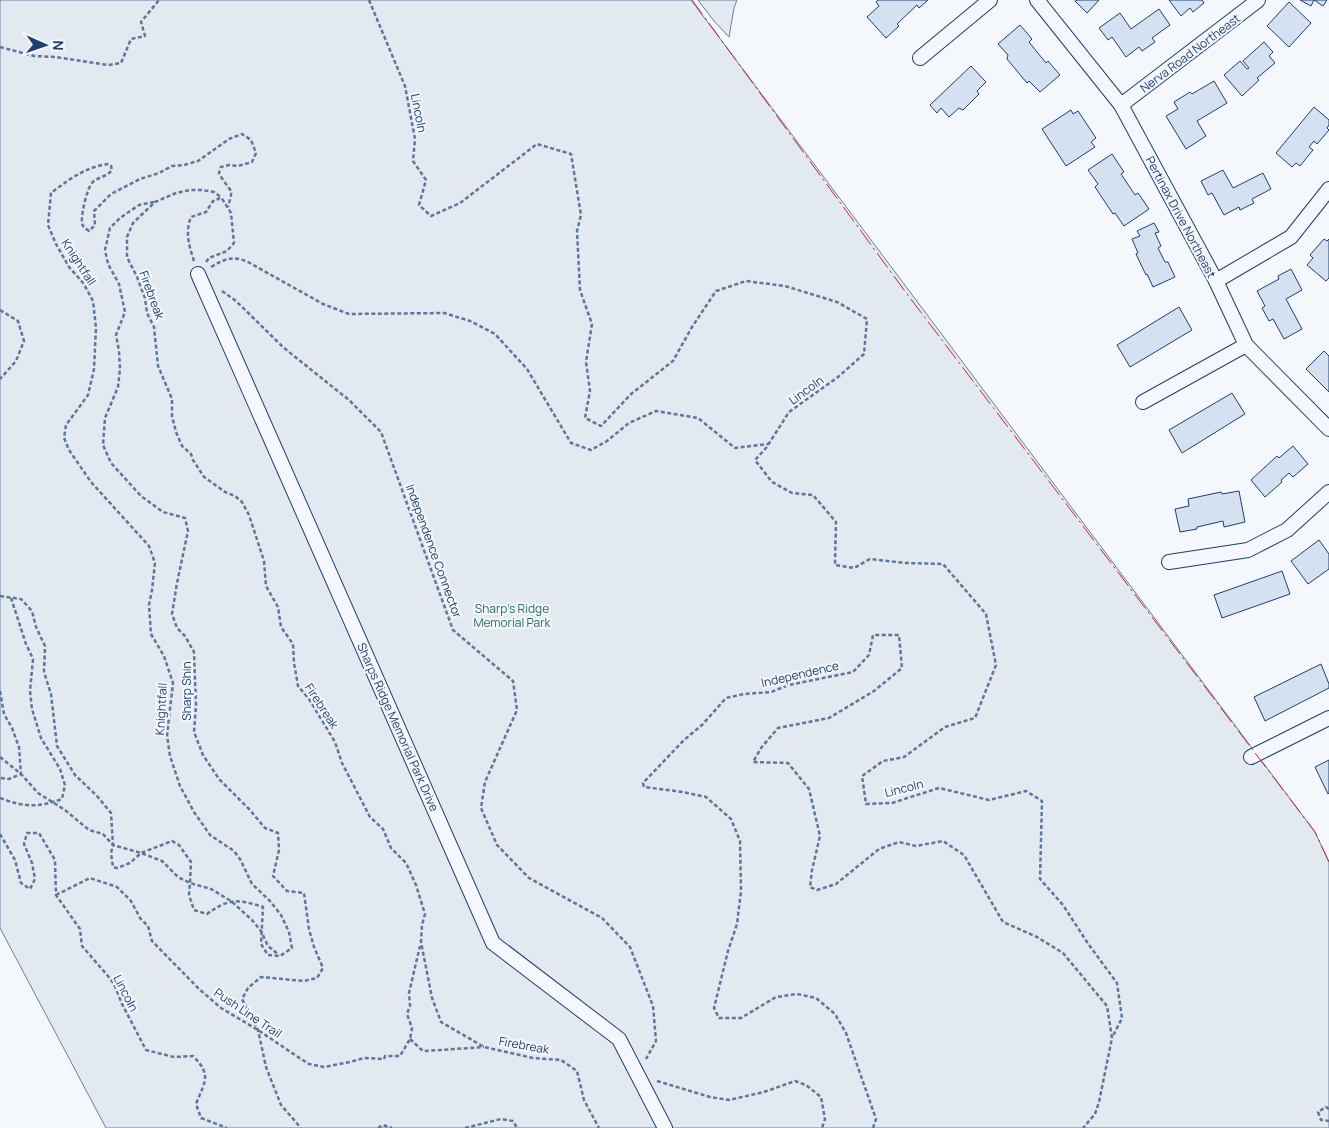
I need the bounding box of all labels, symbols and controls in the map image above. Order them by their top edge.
street label: Nerva Road Northeast [1136,10,1244,96]
north arrow [20,20,70,70]
text: N [49,40,68,51]
street label: Lincoln [407,92,431,134]
street label: Pertinax Drive Northeast [1142,153,1220,281]
street label: Knightfall [58,235,100,289]
street label: Firebreak [135,268,169,323]
street label: Lincoln [785,372,827,408]
street label: Independence Connector [402,482,466,621]
park label: Sharp's Ridge Memorial Park [473,600,552,631]
street label: Sharps Ridge Memorial Park Drive [353,640,443,814]
street label: Independence [759,657,841,691]
street label: Sharp Shin [178,661,195,721]
street label: Firebreak [301,680,344,733]
street label: Knightfall [151,682,171,736]
street label: Lincoln [883,775,925,801]
street label: Lincoln [109,972,143,1014]
street label: Push Line Trail [211,984,285,1042]
street label: Firebreak [497,1032,552,1058]

